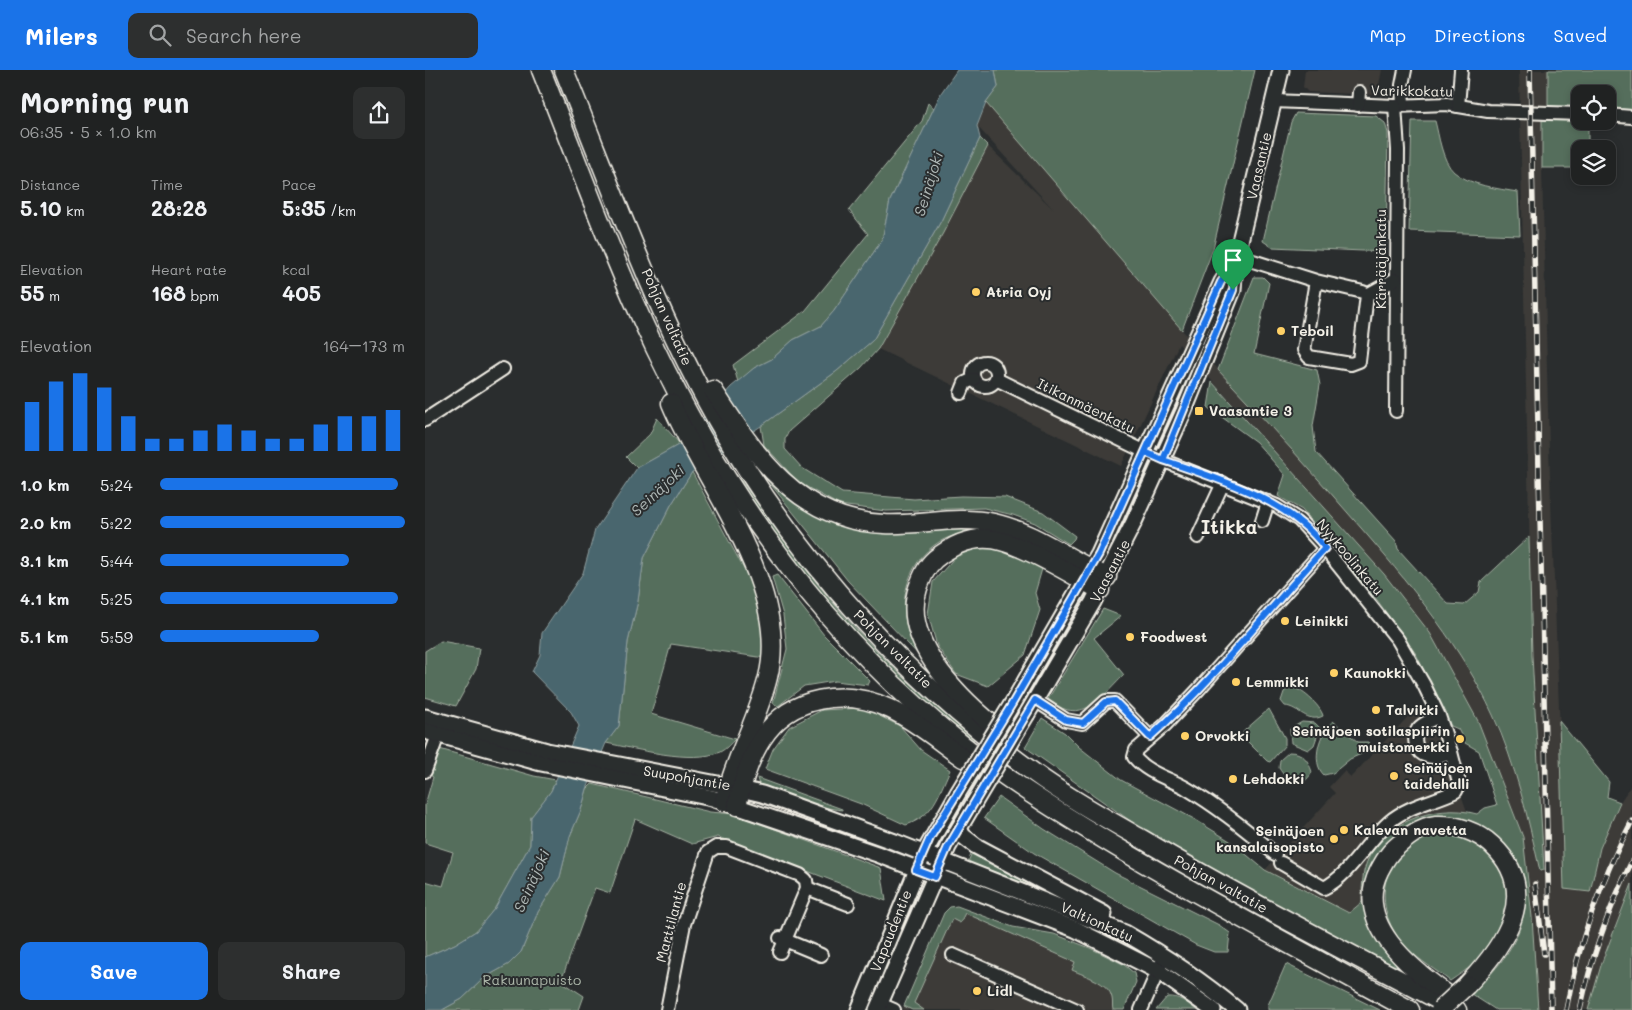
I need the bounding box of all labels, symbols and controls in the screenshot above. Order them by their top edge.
search box [128,13,478,58]
text: Milers [25,20,98,51]
icon: search [146,21,174,49]
text: Search here [186,23,302,48]
text: Map [1369,23,1406,47]
text: Directions [1434,23,1526,47]
text: Saved [1554,23,1607,47]
street label: Varikkokatu [1371,80,1453,101]
text: Morning run [20,84,189,120]
map controls [1571,85,1616,185]
button: locate [1571,85,1616,130]
button: share [353,87,405,139]
text: 06:35 · 5 × 1.0 km [20,121,157,142]
street label: Vaasantie [1242,130,1276,202]
button: layers [1571,140,1616,185]
water label: Seinäjoki [909,149,947,218]
text: Distance [20,175,80,194]
text: Time [151,175,183,194]
text: Pace [282,175,316,194]
text: 5.10 [20,194,62,221]
text: 28:28 [151,194,207,221]
text: 5:35 [282,194,326,221]
text: km [62,201,85,220]
text: /km [326,201,356,220]
street label: Kärrääjänkatu [1371,209,1390,309]
pin [1212,239,1254,290]
icon: arrive [1219,246,1247,274]
text: Elevation [20,260,83,279]
text: Heart rate [151,260,227,279]
text: kcal [282,260,310,279]
street label: Pohjan valtatie [638,265,697,368]
text: 55 [20,279,45,306]
text: 168 [151,279,186,306]
text: 405 [282,279,321,306]
place label: Atria Oyj [986,282,1052,301]
text: m [45,286,60,305]
text: bpm [186,286,219,305]
marker: Atria Oyj [970,286,982,298]
place label: Teboil [1291,321,1334,340]
marker: Teboil [1275,325,1287,337]
text: Elevation [20,335,92,356]
text: 164–173 m [322,335,405,356]
street label: Itikanmäenkatu [1034,374,1138,437]
place label: Vaasantie 3 [1209,401,1292,420]
marker: Vaasantie 3 [1193,405,1205,417]
water label: Seinäjoki [626,460,689,520]
text: 1.0 km [20,474,69,495]
text: 5:24 [100,474,133,495]
text: 2.0 km [20,512,71,533]
text: 5:22 [100,512,132,533]
district label: Itikka [1201,514,1257,539]
street label: Nyykoolinkatu [1313,514,1388,599]
street label: Vaasantie [1085,536,1134,606]
text: 3.1 km [20,550,69,571]
text: 5:44 [100,550,133,571]
text: 4.1 km [20,588,69,609]
text: 5:25 [100,588,133,609]
street label: Pohjan valtatie [850,605,937,692]
place label: Leinikki [1295,611,1349,630]
marker: Leinikki [1279,615,1291,627]
text: 5.1 km [20,626,68,647]
text: 5:59 [100,626,133,647]
place label: Foodwest [1140,627,1207,646]
marker: Foodwest [1124,631,1136,643]
place label: Kaunokki [1344,663,1406,682]
marker: Kaunokki [1328,667,1340,679]
place label: Lemmikki [1246,672,1309,691]
marker: Lemmikki [1230,676,1242,688]
place label: Talvikki [1386,700,1439,719]
marker: Talvikki [1370,704,1382,716]
place label: Seinäjoen sotilaspiirin muistomerkki [1292,721,1450,756]
place label: Orvokki [1195,726,1250,745]
marker: Orvokki [1179,730,1191,742]
marker: Seinäjoen sotilaspiirin muistomerkki [1454,733,1466,745]
place label: Seinäjoen taidehalli [1404,758,1473,793]
street label: Suupohjantie [642,760,732,795]
place label: Lehdokki [1243,769,1305,788]
marker: Seinäjoen taidehalli [1388,770,1400,782]
marker: Lehdokki [1227,773,1239,785]
place label: Kalevan navetta [1354,820,1467,839]
place label: Seinäjoen kansalaisopisto [1216,821,1324,856]
marker: Kalevan navetta [1338,824,1350,836]
marker: Seinäjoen kansalaisopisto [1328,833,1340,845]
water label: Seinäjoki [508,846,554,915]
street label: Pohjan valtatie [1171,850,1271,917]
street label: Marttilantie [651,880,690,964]
street label: Vapaudentie [865,887,916,975]
street label: Valtionkatu [1058,897,1137,946]
button: Save [20,942,208,1000]
button: Share [218,942,405,1000]
park label: Rakuunapuisto [483,970,581,989]
place label: Lidl [987,981,1013,1000]
marker: Lidl [971,985,983,997]

